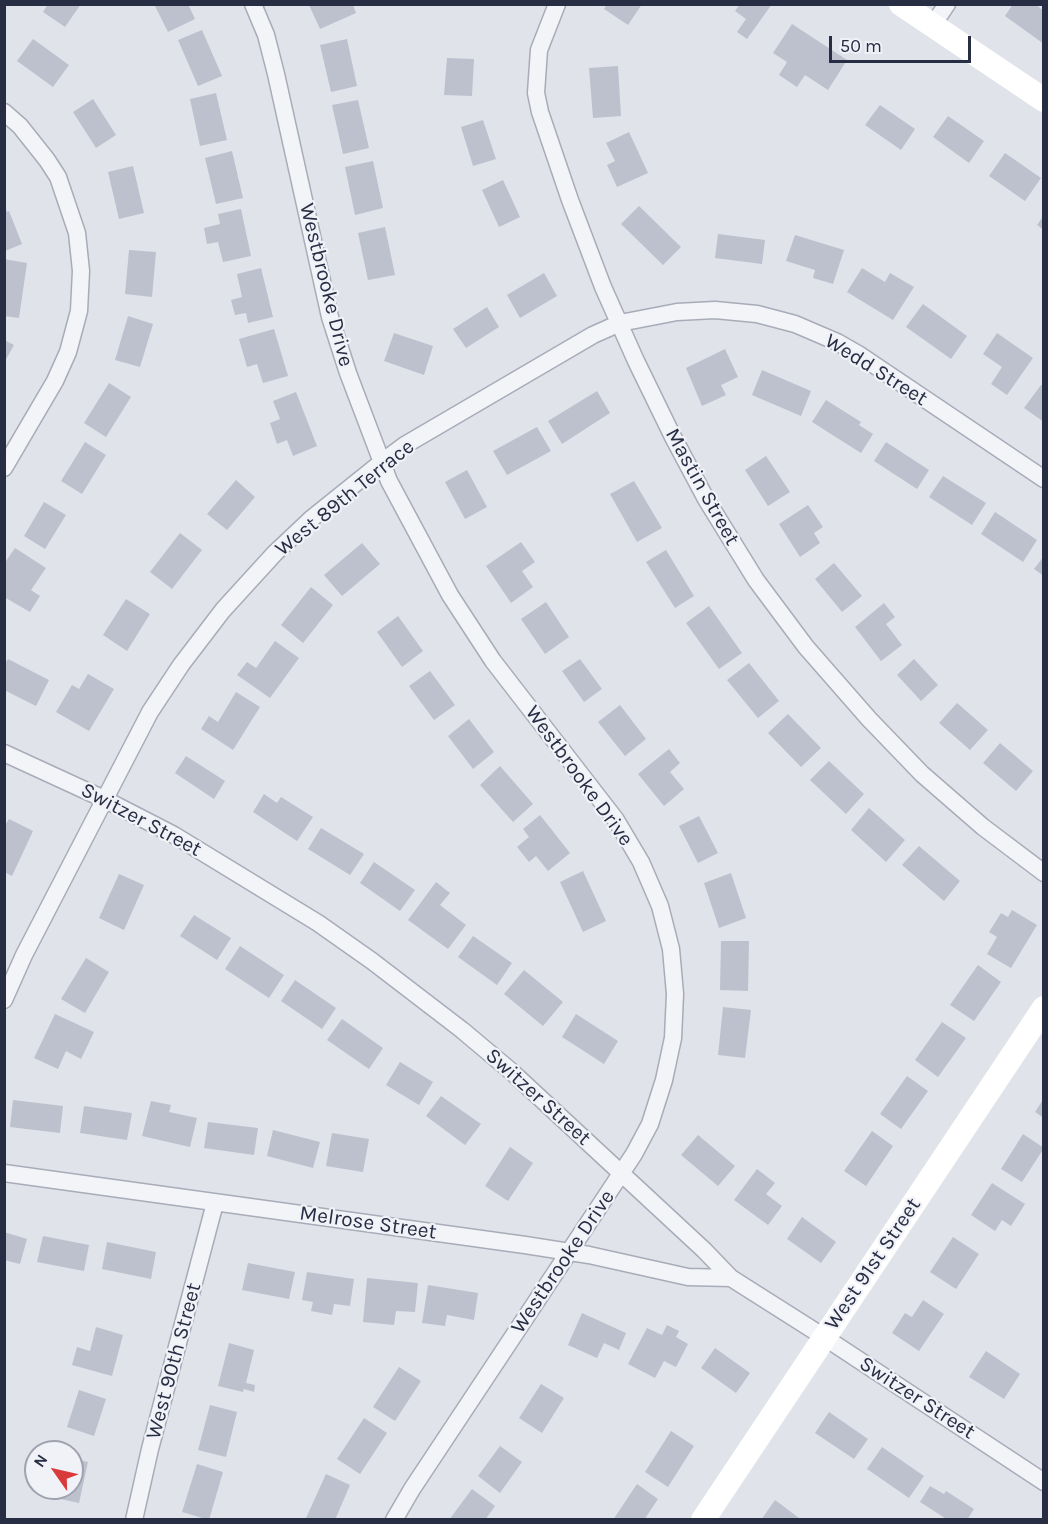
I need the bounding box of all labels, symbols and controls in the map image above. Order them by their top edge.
scale bar [832,24,974,62]
text: 50 m [840,35,882,57]
street label: Westbrooke Drive [294,201,358,369]
street label: Wedd Street [820,328,932,412]
street label: Mastin Street [660,424,744,550]
street label: West 89th Terrace [270,434,420,562]
street label: Westbrooke Drive [520,701,638,851]
street label: Switzer Street [76,778,206,862]
street label: Switzer Street [480,1043,596,1151]
street label: Westbrooke Drive [506,1186,620,1338]
street label: West 91st Street [820,1193,926,1335]
street label: Melrose Street [298,1201,438,1245]
street label: West 90th Street [141,1280,207,1442]
street label: Switzer Street [854,1351,980,1445]
north arrow [24,1440,84,1500]
text: N [29,1451,51,1471]

